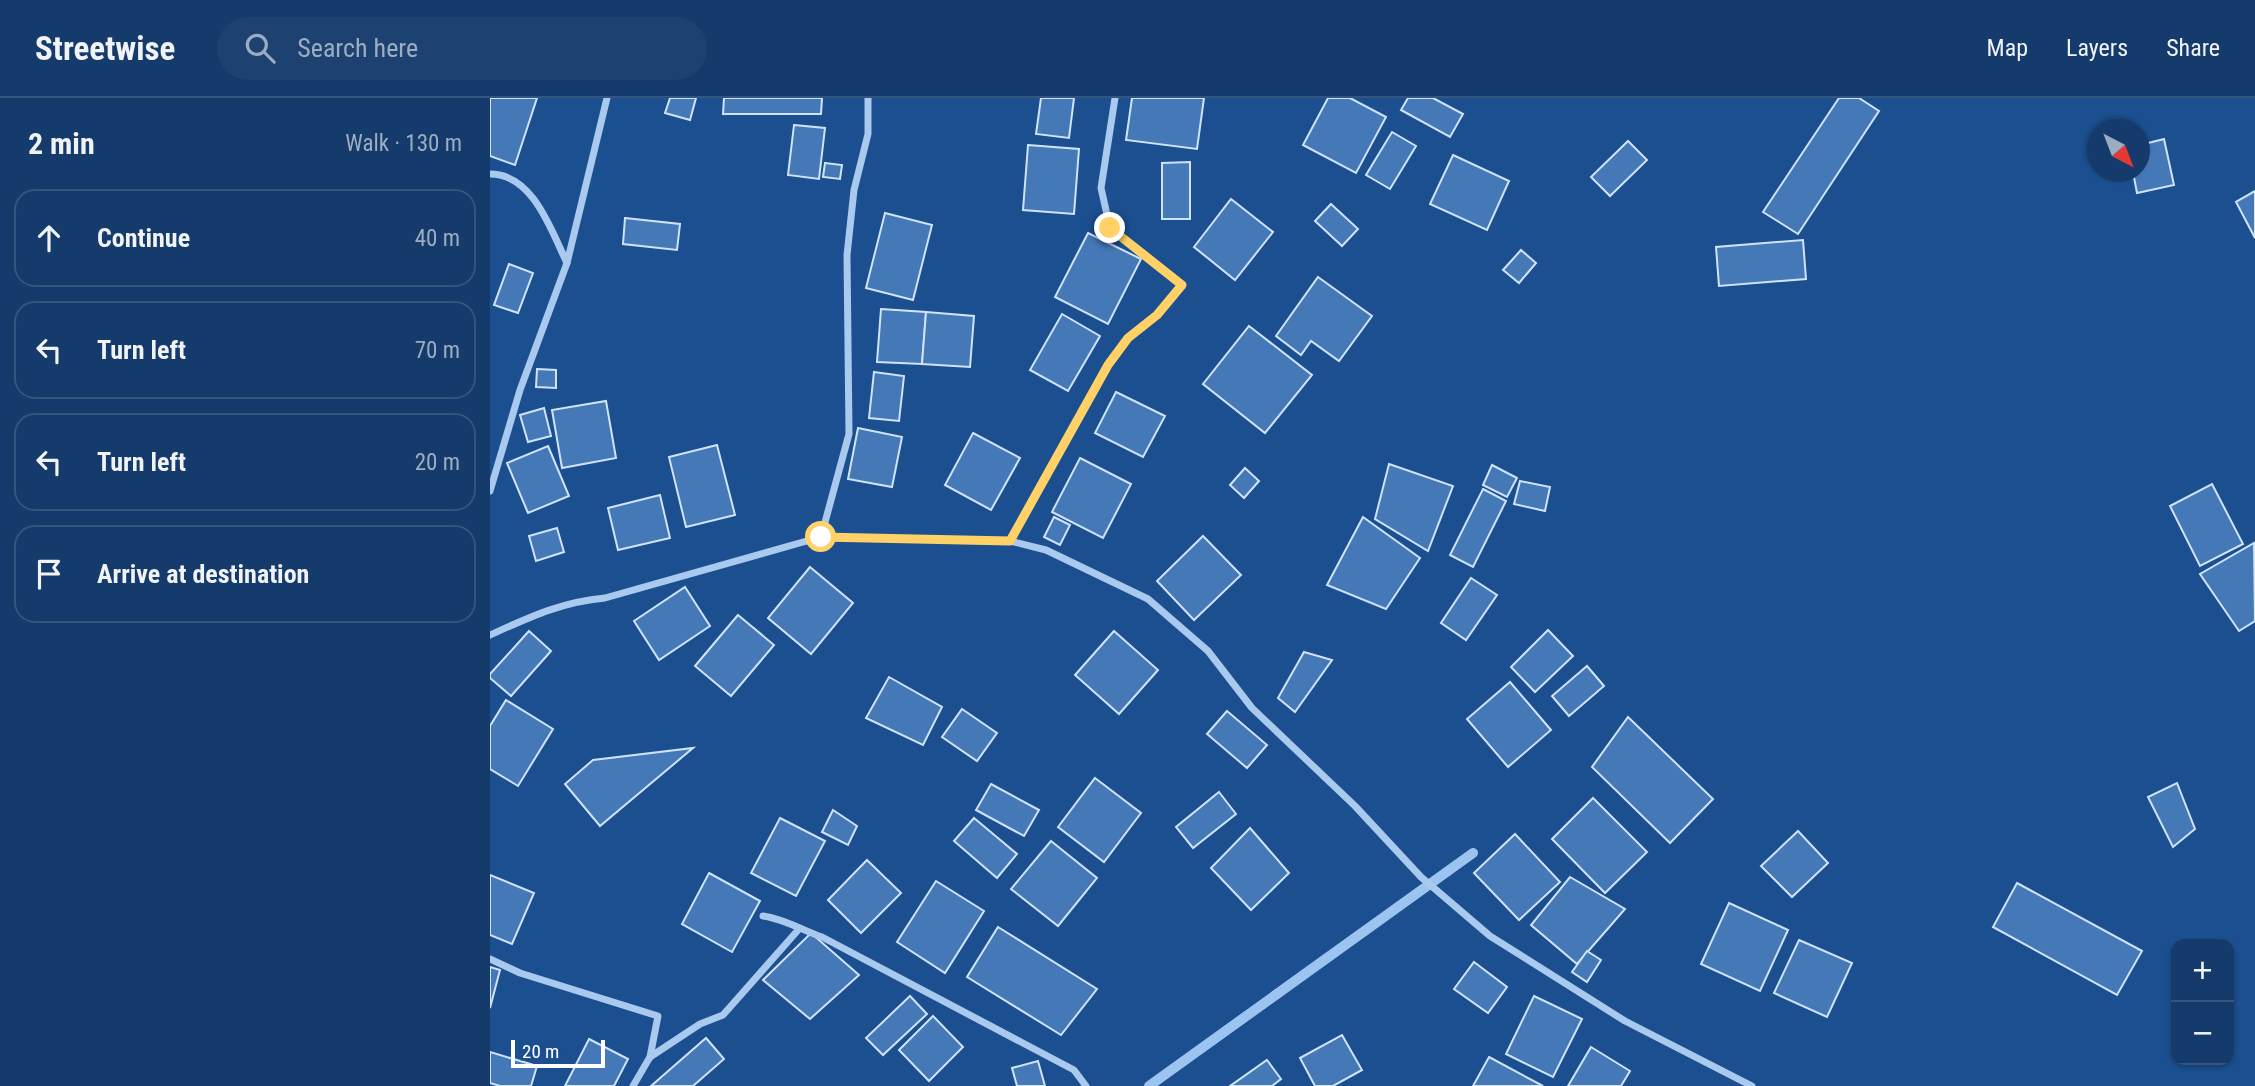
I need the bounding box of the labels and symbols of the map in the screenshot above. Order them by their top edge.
north arrow [2087,119,2150,182]
route end [1094,212,1125,243]
route start [805,521,836,552]
scale bar [511,1037,606,1069]

